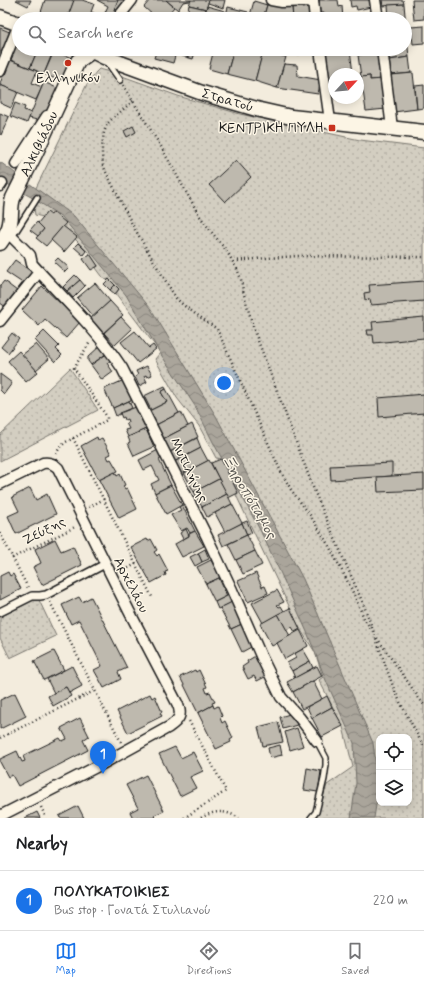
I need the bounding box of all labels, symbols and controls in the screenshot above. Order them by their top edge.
search box [12,12,412,56]
icon: search [26,23,48,45]
text: Search here [58,24,134,44]
marker: Ελληνικόν [63,58,73,68]
north arrow [328,68,364,104]
place label: Ελληνικόν [36,69,100,87]
street label: Στρατού [200,84,256,117]
street label: Αλκιβιάδου [16,108,63,180]
place label: ΚΕΝΤΡΙΚΗ ΠΥΛΗ [219,119,324,137]
marker: ΚΕΝΤΡΙΚΗ ΠΥΛΗ [327,123,337,133]
your location [214,373,234,393]
street label: Μυτιλήνης [166,435,212,505]
water label: Ξηροπόταμος [217,452,282,544]
street label: Ζεύξης [19,513,69,549]
street label: Αρχελάου [109,554,153,616]
map controls [376,734,412,806]
button: locate [376,734,412,770]
pin: 1 [90,741,116,774]
button: layers [376,770,412,806]
text: Nearby [16,833,68,855]
text: ΠΟΛΥΚΑΤΟΙΚΙΕΣ [54,882,170,902]
text: 1 [26,892,32,909]
text: 220 m [373,892,408,909]
text: Bus stop · Γονατά Στυλιανού [54,902,211,919]
tab: Map [55,940,77,978]
tab: Directions [186,940,232,978]
tab: Saved [341,940,369,978]

